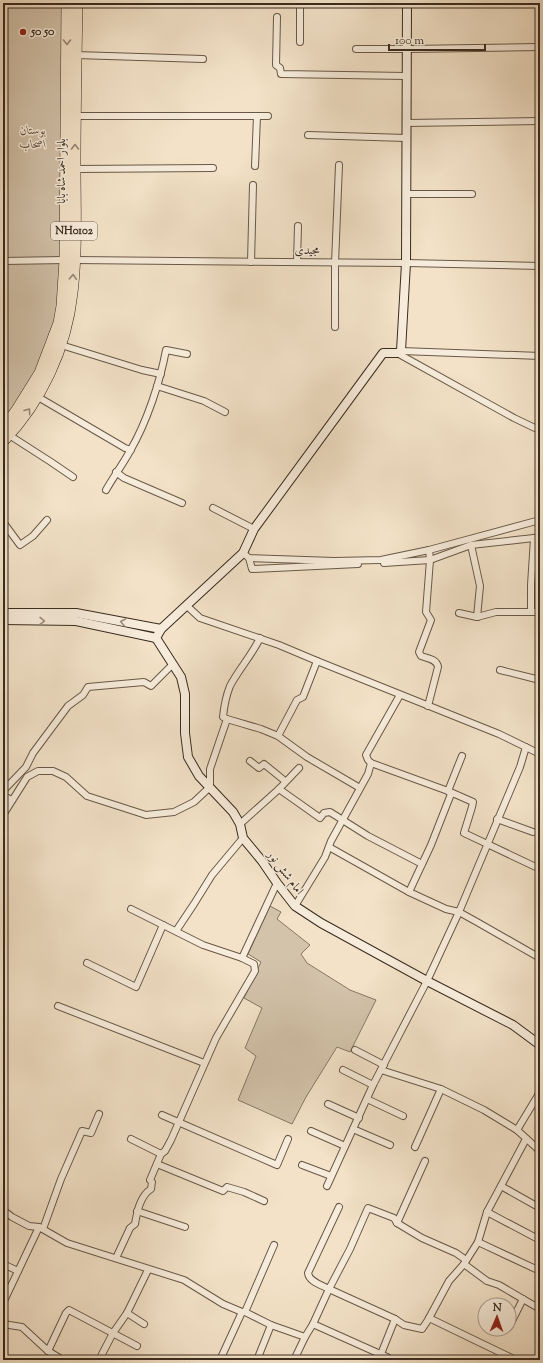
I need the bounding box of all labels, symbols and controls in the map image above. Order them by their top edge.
place label: 50 50 [30,23,55,41]
scale bar [389,26,485,52]
marker: 50 50 [18,27,28,37]
text: 100 m [395,32,424,50]
one-way arrow [63,39,71,45]
park label: بوستان اصحاب [20,122,47,154]
street label: بلوار احمد شاه بابا [53,138,71,204]
one-way arrow [71,144,79,150]
road number: NH0102 [51,222,97,240]
street label: مجیدی [294,242,320,260]
one-way arrow [69,274,78,280]
one-way arrow [23,409,30,416]
one-way arrow [39,617,45,625]
one-way arrow [119,618,126,626]
street label: امام شش نور [261,846,308,900]
north arrow [477,1297,517,1337]
text: N [492,1300,502,1316]

